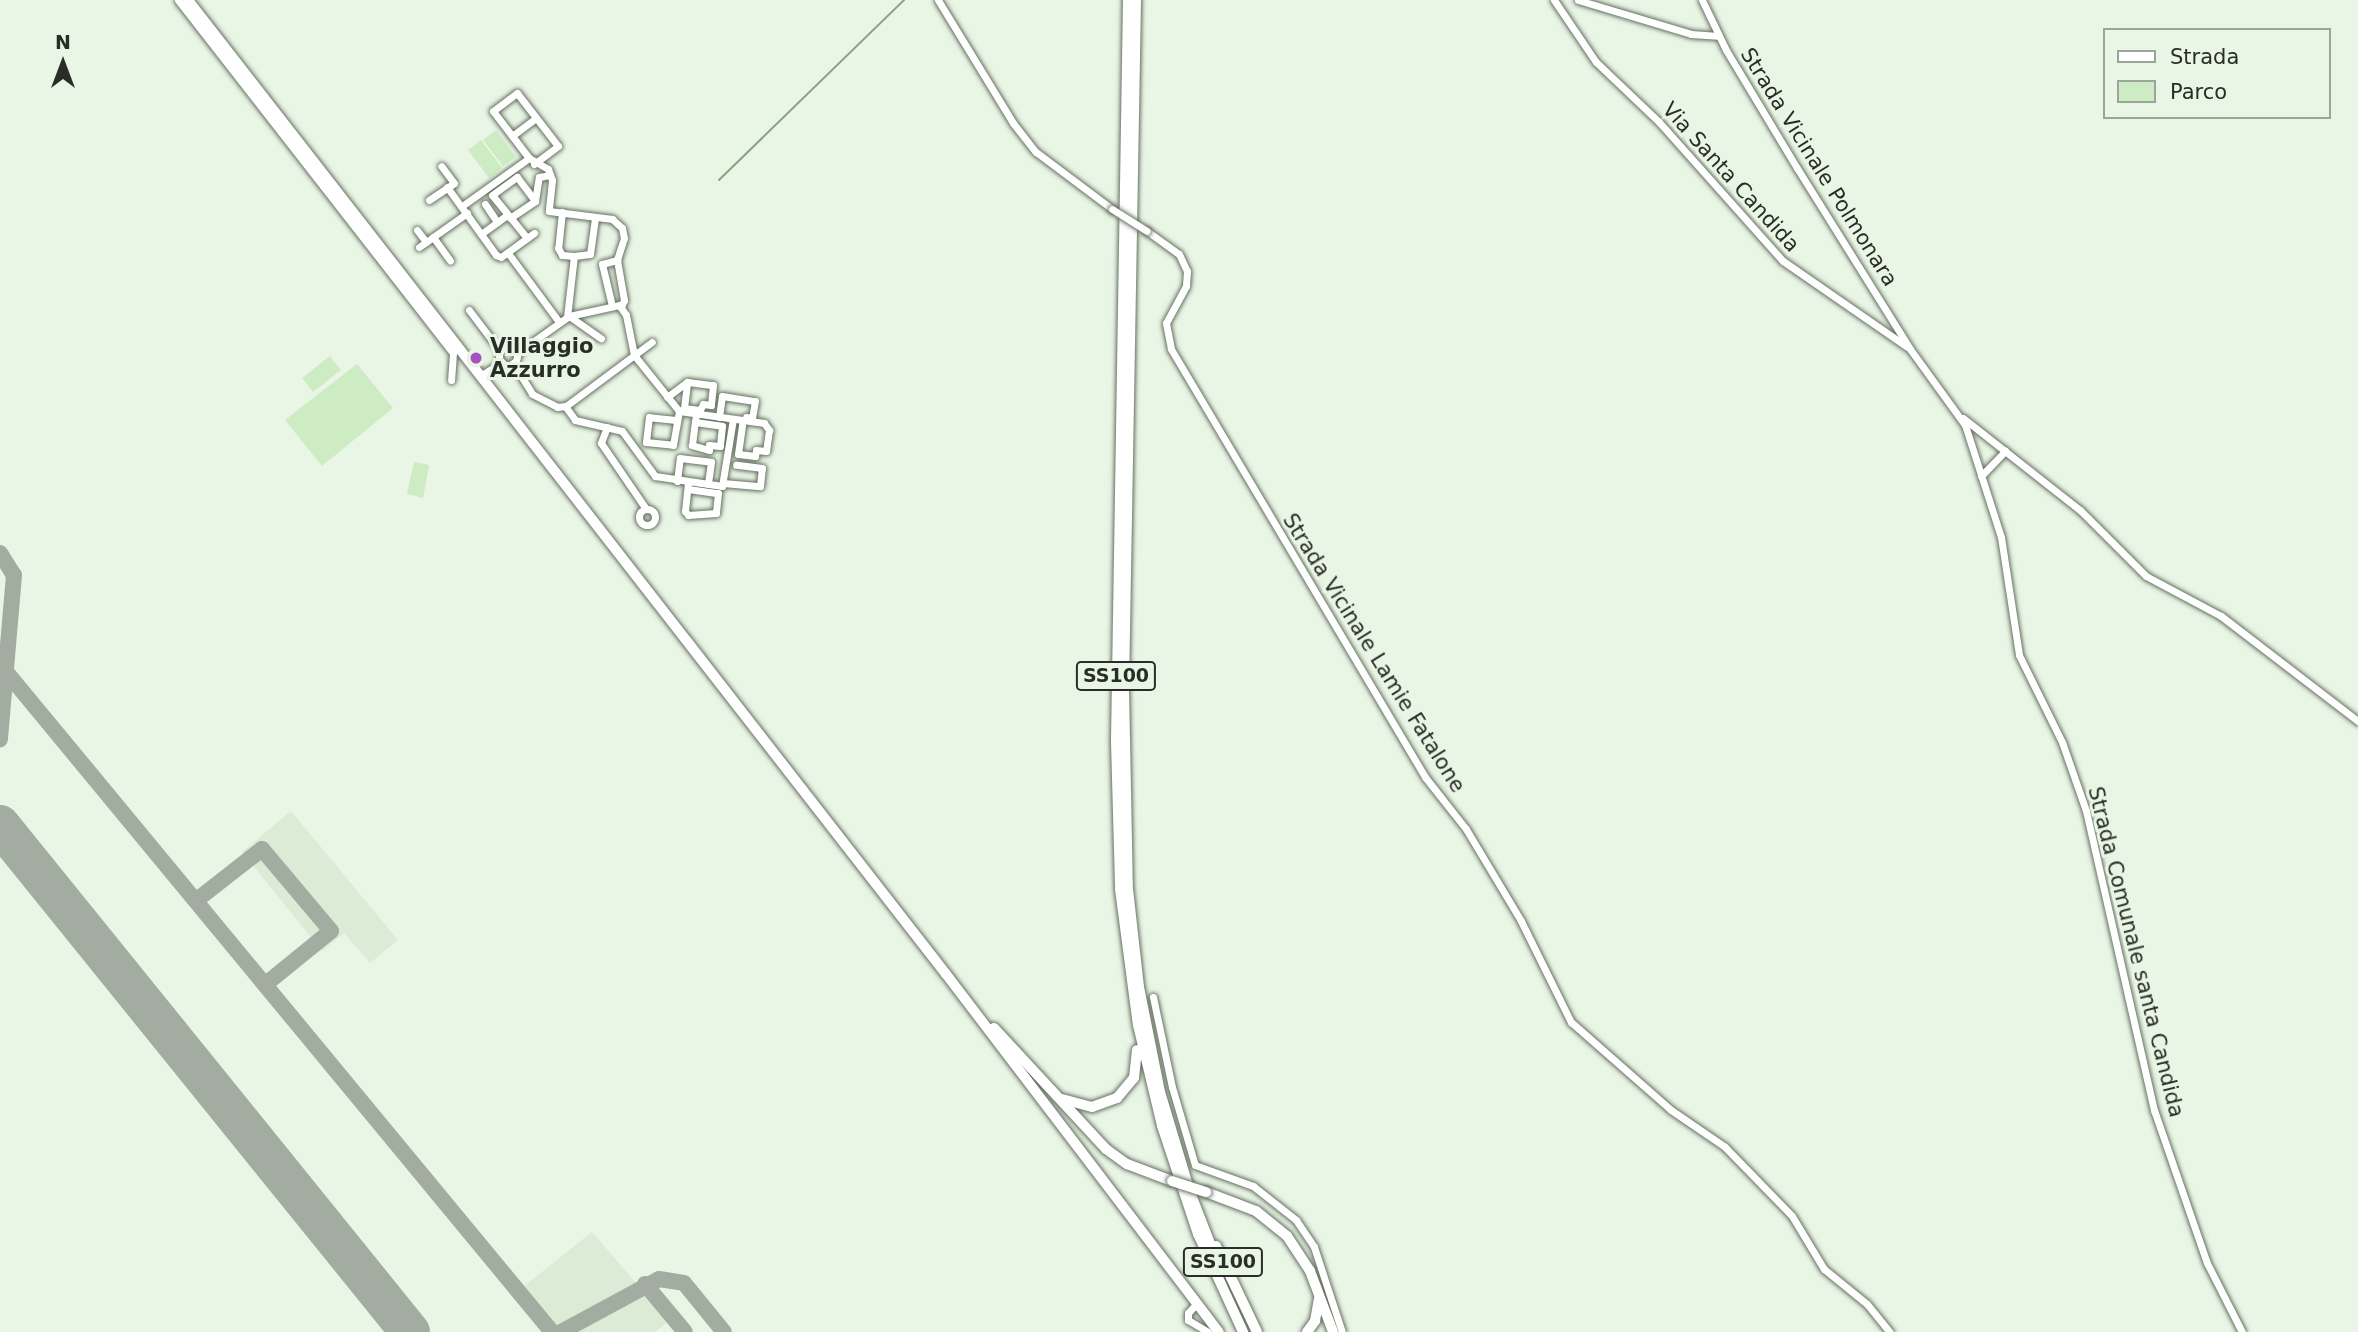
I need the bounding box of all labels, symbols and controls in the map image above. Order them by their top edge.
north arrow [28,28,98,98]
legend [2102,28,2330,119]
text: N [55,31,71,53]
street label: Strada Vicinale Polmonara [1735,43,1903,291]
text: Strada [2170,45,2239,69]
text: Parco [2170,80,2227,104]
street label: Via Santa Candida [1657,97,1805,257]
place label: Villaggio Azzurro [490,333,593,383]
marker: Villaggio Azzurro [468,350,484,366]
street label: Strada Vicinale Lamie Fatalone [1277,509,1471,797]
road number: SS100 [1076,660,1156,692]
street label: Strada Comunale santa Candida [2083,784,2189,1120]
road number: SS100 [1183,1246,1263,1278]

